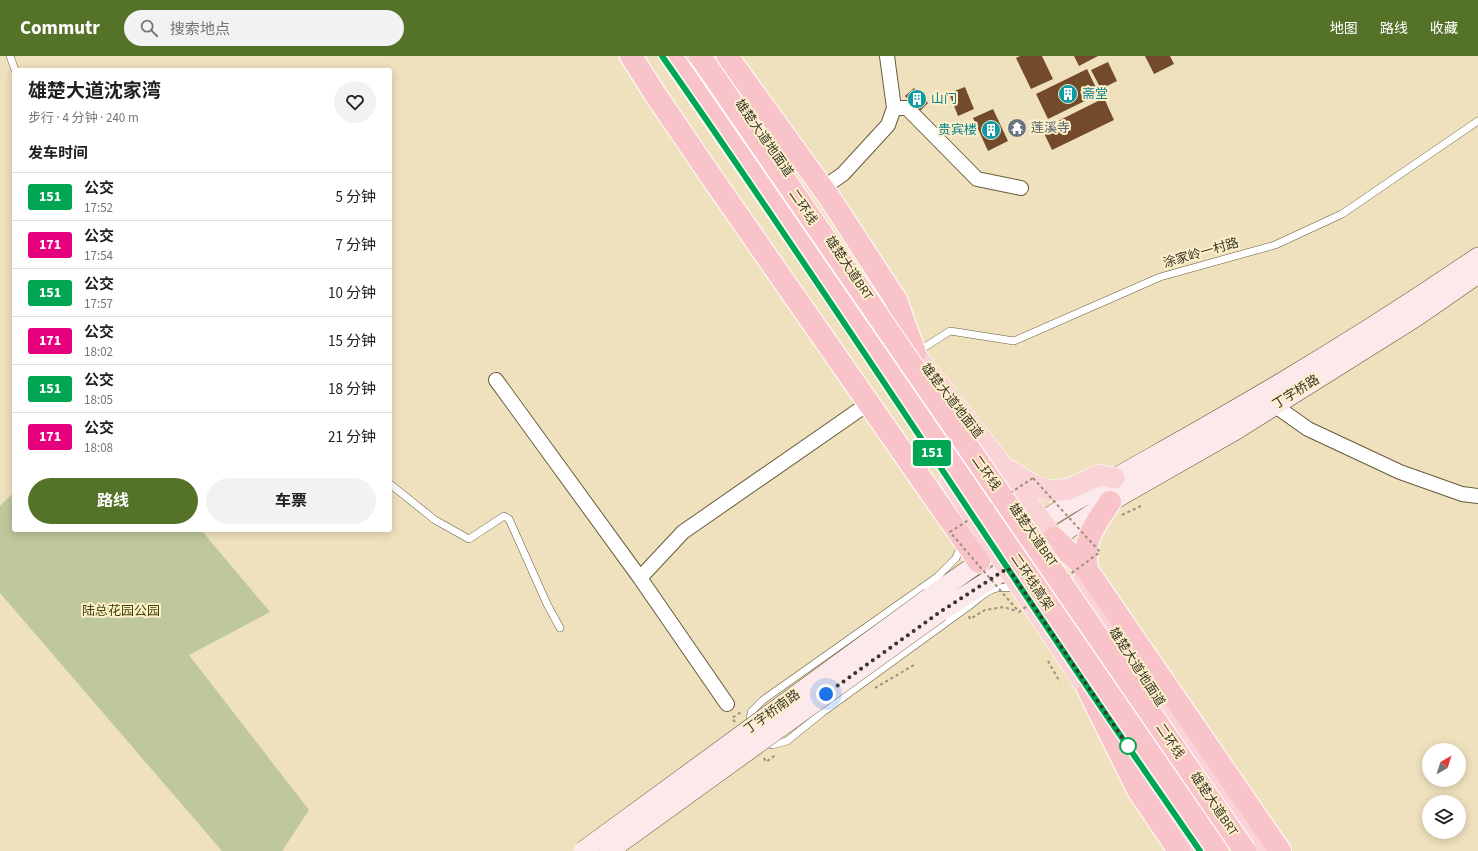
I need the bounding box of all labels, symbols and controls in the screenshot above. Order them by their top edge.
search box [124,10,404,46]
text: Commutr [20,15,100,42]
icon: search [138,17,160,39]
text: 搜索地点 [170,19,230,40]
text: 地图 [1330,19,1358,39]
text: 路线 [1380,19,1408,39]
text: 收藏 [1430,19,1458,39]
text: 雄楚大道沈家湾 [28,78,161,105]
button: heart [334,81,376,123]
building icon: 斋堂 [1057,83,1079,105]
place label: 斋堂 [1082,85,1108,103]
building icon: 山门 [906,88,928,110]
place label: 山门 [931,90,957,108]
street label: 雄楚大道地面道 [731,96,797,180]
text: 步行 · 4 分钟 · 240 m [28,109,139,127]
temple icon: 莲溪寺 [1006,117,1028,139]
building icon: 贵宾楼 [980,119,1002,141]
place label: 莲溪寺 [1031,119,1070,137]
place label: 贵宾楼 [938,121,977,139]
text: 发车时间 [28,143,88,164]
text: 公交 [84,178,114,199]
street label: 二环线 [785,186,821,228]
text: 151 [39,187,61,207]
text: 5 分钟 [336,187,376,208]
text: 17:52 [84,199,113,217]
text: 公交 [84,226,114,247]
street label: 雄楚大道BRT [821,232,877,304]
street label: 涂家岭一村路 [1161,234,1241,272]
text: 171 [39,235,61,255]
text: 7 分钟 [336,235,376,256]
text: 17:54 [84,247,113,265]
text: 公交 [84,274,114,295]
text: 151 [39,283,61,303]
text: 10 分钟 [328,283,376,304]
text: 17:57 [84,295,113,313]
text: 公交 [84,322,114,343]
text: 171 [39,331,61,351]
text: 15 分钟 [328,331,376,352]
text: 18:02 [84,343,113,361]
street label: 雄楚大道地面道 [917,360,987,442]
text: 公交 [84,370,114,391]
street label: 丁字桥路 [1269,371,1323,413]
text: 151 [39,379,61,399]
text: 18 分钟 [328,379,376,400]
text: 18:05 [84,391,113,409]
text: 公交 [84,418,114,439]
text: 171 [39,427,61,447]
text: 21 分钟 [328,427,376,448]
text: 18:08 [84,439,113,457]
line badge: 151 [909,440,955,466]
text: 151 [921,443,943,463]
street label: 二环线 [967,452,1005,494]
button: 路线 [28,478,198,524]
button: 车票 [206,478,376,524]
street label: 雄楚大道BRT [1004,500,1062,570]
street label: 二环线高架 [1006,550,1058,614]
park label: 陆总花园公园 [82,602,160,620]
street label: 雄楚大道地面道 [1105,624,1169,710]
your location [816,684,836,704]
street label: 丁字桥南路 [740,686,804,738]
street label: 二环线 [1152,720,1188,762]
unlabelled marker [1119,737,1137,755]
north arrow [1422,743,1466,787]
map controls [1422,743,1466,839]
street label: 雄楚大道BRT [1186,768,1242,840]
button: layers [1422,795,1466,839]

